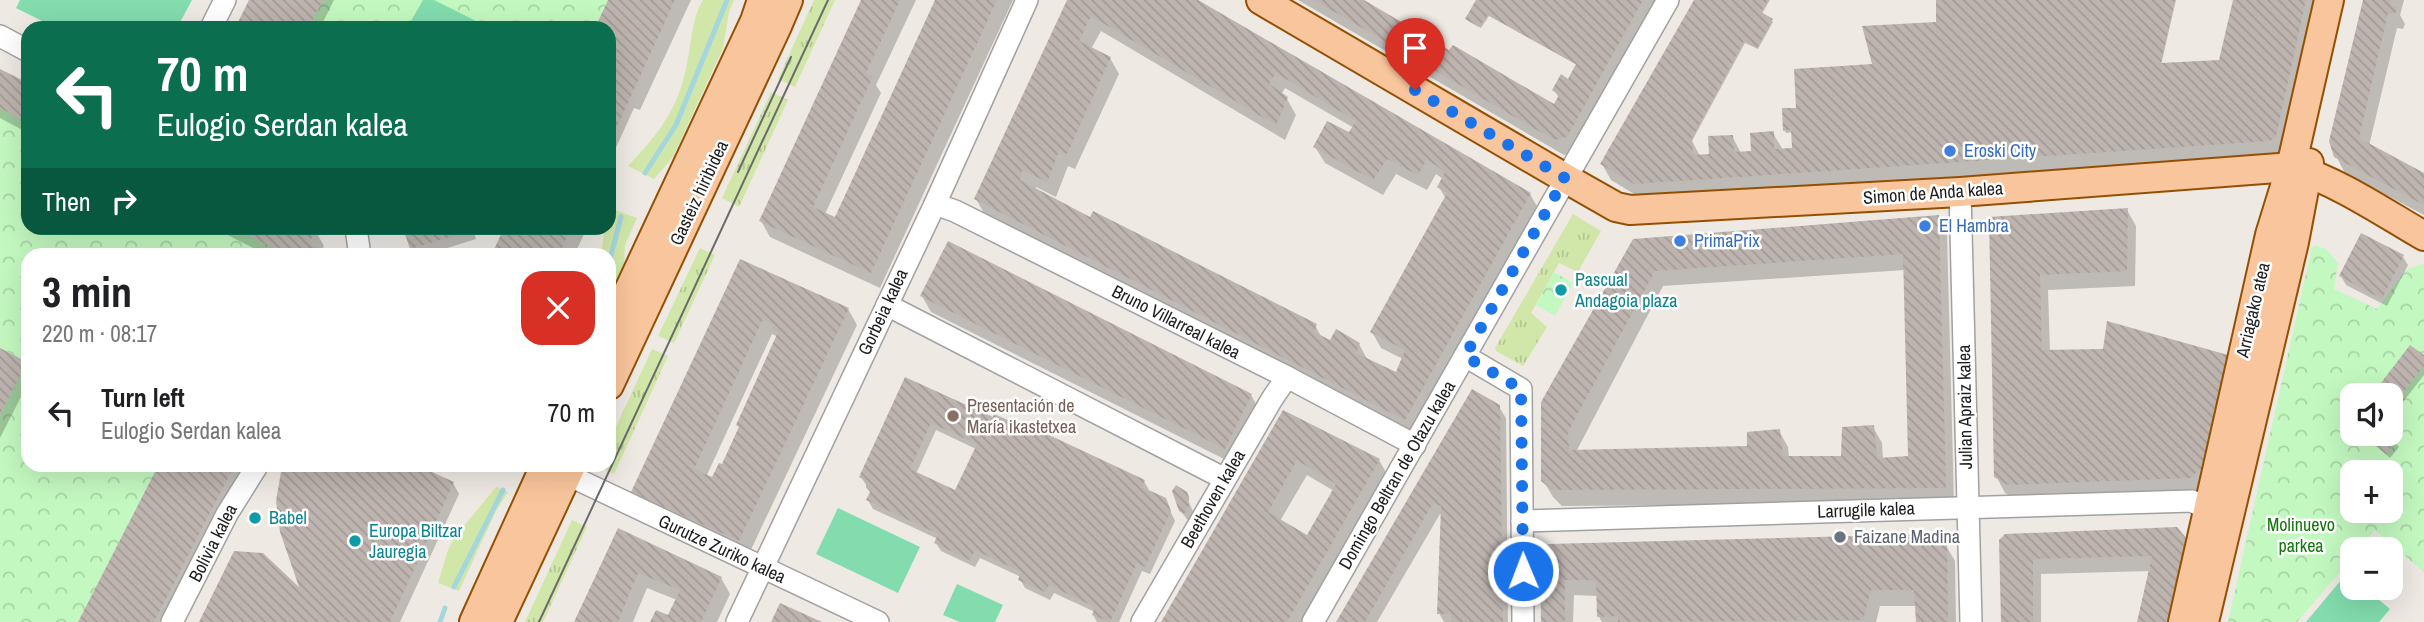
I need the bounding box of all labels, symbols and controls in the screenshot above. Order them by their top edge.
pin [1385,18,1445,90]
icon: arrive [1396,29,1434,67]
text: 70 m [157,40,249,106]
icon: left [42,49,133,140]
text: Eulogio Serdan kalea [157,103,408,146]
street label: Gasteiz hiribidea [663,136,734,249]
place label: Eroski City [1964,138,2037,163]
marker: Eroski City [1942,143,1958,159]
street label: Simon de Anda kalea [1862,175,2004,210]
icon: right [105,182,143,220]
text: Then [42,184,91,219]
place label: El Hambra [1939,213,2009,238]
marker: El Hambra [1917,218,1933,234]
place label: PrimaPrix [1694,228,1760,253]
marker: PrimaPrix [1672,233,1688,249]
street label: Arriagako atea [2229,260,2276,361]
text: 3 min [42,264,132,320]
street label: Gorbeia kalea [852,264,913,359]
place label: Pascual Andagoia plaza [1574,267,1678,313]
button: close [521,271,595,345]
street label: Bruno Villarreal kalea [1108,278,1245,365]
marker: Pascual Andagoia plaza [1553,282,1569,298]
text: 220 m · 08:17 [42,318,157,349]
street label: Julian Apraiz kalea [1951,344,1978,470]
street label: Domingo Beltran de Otazu kalea [1332,376,1461,574]
text: Turn left [101,380,185,415]
map controls [2340,383,2403,600]
button: sound [2340,383,2403,446]
place label: Presentación de María ikastetxea [967,393,1076,439]
icon: left [42,394,80,432]
text: 70 m [548,395,595,430]
marker: Presentación de María ikastetxea [945,408,961,424]
text: Eulogio Serdan kalea [101,415,281,446]
street label: Beethoven kalea [1174,445,1251,553]
button: + [2340,460,2403,523]
street label: Larrugile kalea [1817,495,1915,524]
street label: Bolivia kalea [182,499,243,586]
place label: Babel [269,505,307,530]
street label: Gurutze Zuriko kalea [654,508,790,589]
marker: Babel [247,510,263,526]
park label: Molinuevo parkea [2267,512,2335,558]
place label: Europa Biltzar Jauregia [369,518,463,564]
place label: Faizane Madina [1854,524,1960,549]
marker: Faizane Madina [1832,529,1848,545]
marker: Europa Biltzar Jauregia [347,533,363,549]
position arrow [1486,534,1560,608]
button: − [2340,537,2403,600]

